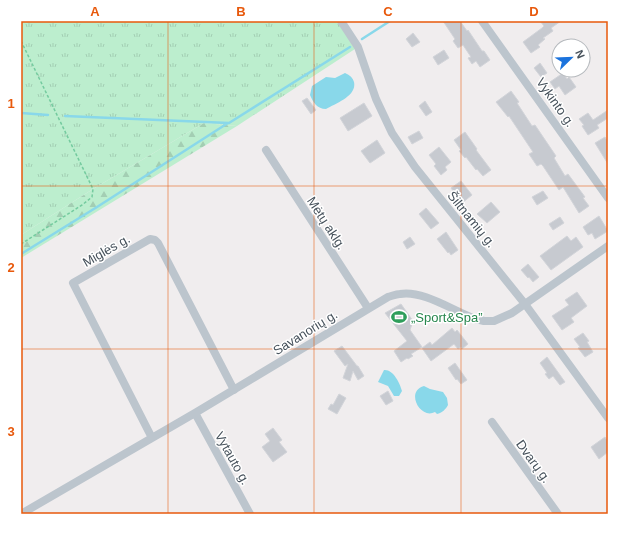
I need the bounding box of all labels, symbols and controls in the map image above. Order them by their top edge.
text: A [90,4,100,19]
text: B [236,4,246,19]
text: C [383,4,393,19]
text: D [529,4,539,19]
north arrow [551,38,591,78]
text: N [573,48,587,60]
street label: Vykinto g. [533,75,578,130]
text: 1 [7,96,15,111]
street label: Šiltnamių g. [444,188,499,250]
street label: Mėtų aklg. [304,194,349,253]
street label: Miglės g. [80,231,133,270]
text: 2 [7,260,15,275]
street label: Savanorių g. [270,307,340,358]
sports icon: „Sport&Spa” [390,308,408,326]
place label: „Sport&Spa” [411,310,483,325]
text: 3 [7,424,15,439]
street label: Vytauto g. [212,429,253,487]
street label: Dvarų g. [513,437,554,486]

